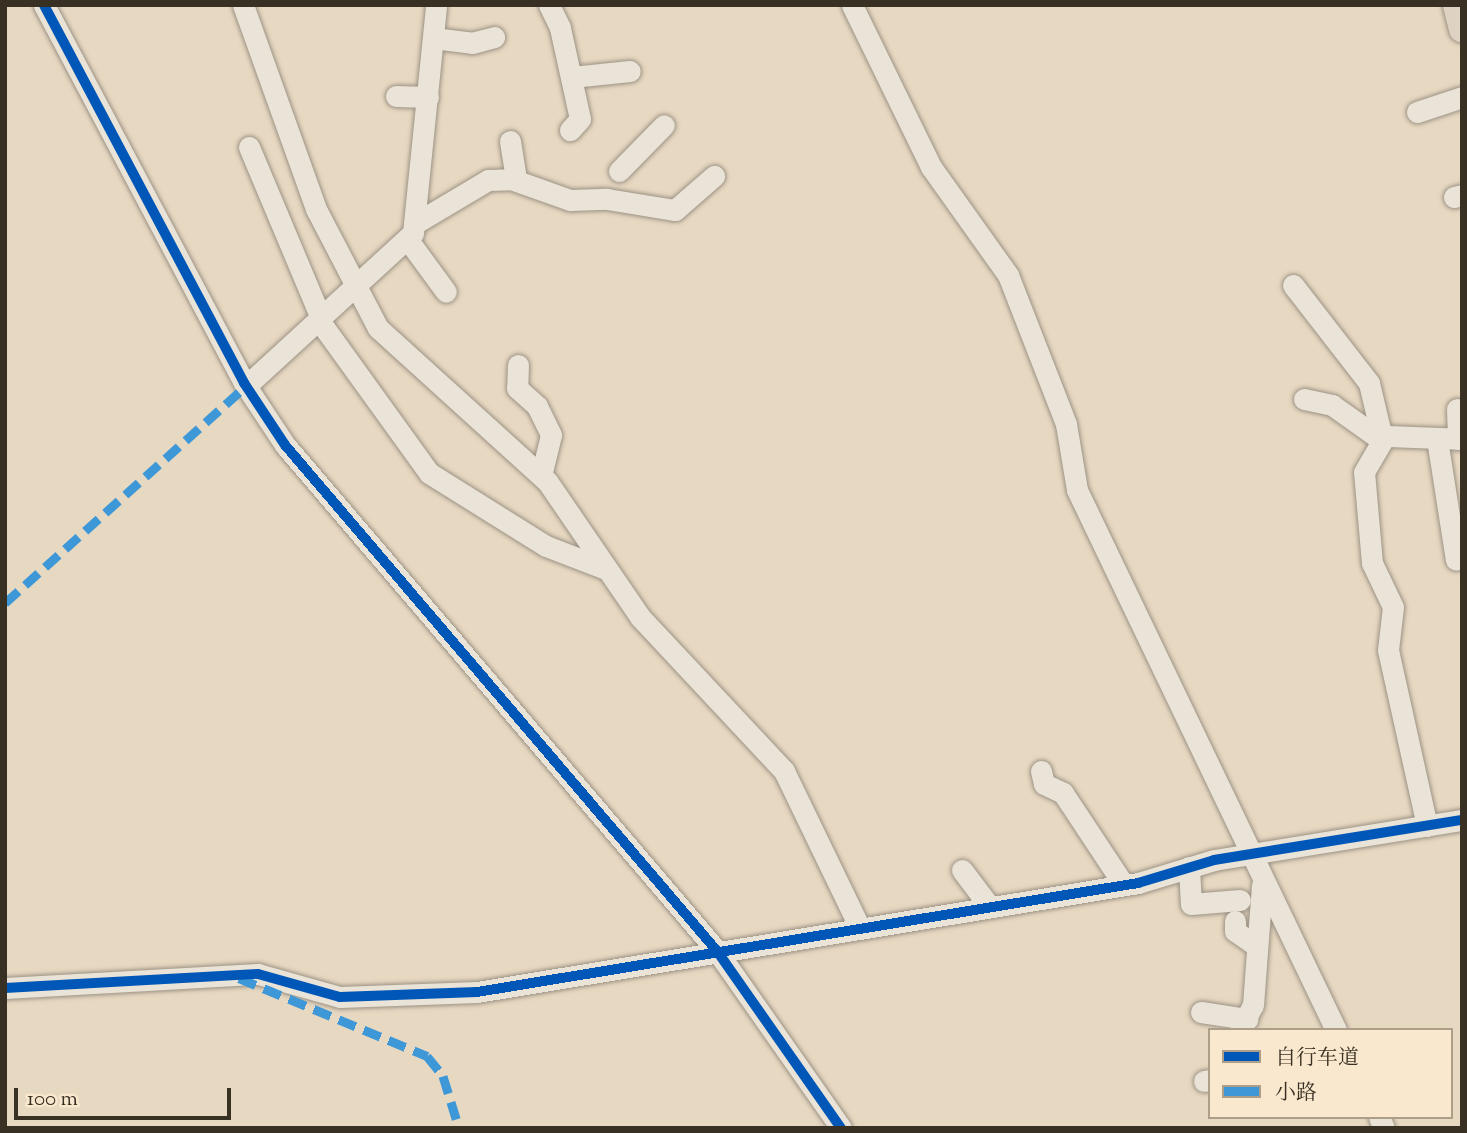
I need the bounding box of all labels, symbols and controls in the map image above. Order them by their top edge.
legend [1208,1028,1453,1119]
text: 自行车道 [1275,1044,1359,1074]
scale bar [18,1074,234,1118]
text: 小路 [1275,1079,1317,1109]
text: 100 m [27,1085,78,1115]

